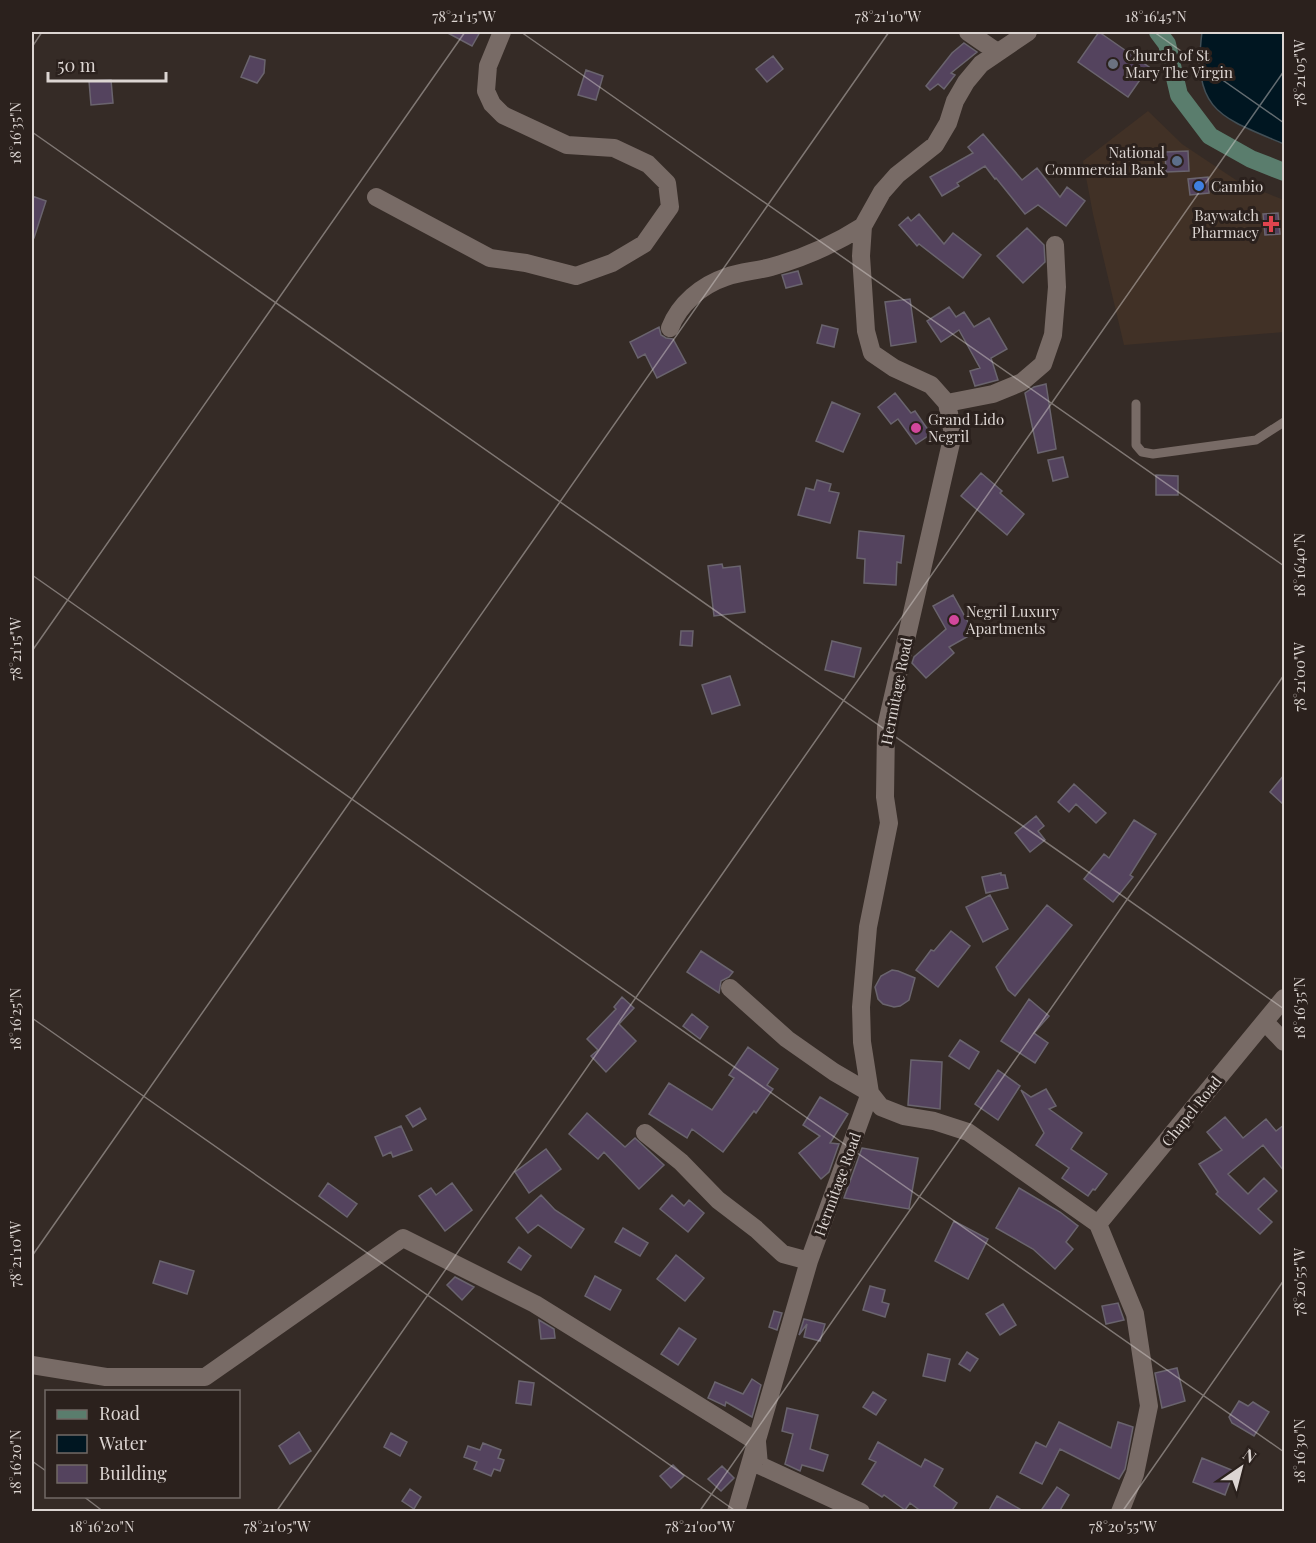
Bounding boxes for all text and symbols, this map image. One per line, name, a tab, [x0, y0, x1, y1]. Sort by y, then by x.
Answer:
text: 78°21'15"W	[432, 6, 496, 26]
text: 78°21'10"W	[855, 6, 922, 26]
text: 18°16'45"N	[1125, 6, 1187, 26]
text: 78°21'05"W	[1289, 39, 1309, 107]
scale bar	[48, 45, 166, 83]
place label: Church of St Mary The Virgin	[1125, 45, 1233, 82]
text: 50 m	[57, 53, 96, 77]
marker: Church of St Mary The Virgin	[1106, 57, 1120, 71]
text: 18°16'35"N	[5, 101, 25, 164]
place label: National Commercial Bank	[1045, 142, 1166, 179]
marker: National Commercial Bank	[1170, 154, 1184, 168]
place label: Cambio	[1211, 176, 1263, 196]
marker: Cambio	[1192, 179, 1206, 193]
place label: Baywatch Pharmacy	[1192, 205, 1259, 242]
marker: Baywatch Pharmacy	[1264, 217, 1278, 231]
place label: Grand Lido Negril	[928, 409, 1004, 446]
marker: Grand Lido Negril	[909, 421, 923, 435]
text: 18°16'40"N	[1289, 532, 1309, 597]
place label: Negril Luxury Apartments	[965, 601, 1060, 638]
marker: Negril Luxury Apartments	[947, 613, 961, 627]
text: 78°21'15"W	[5, 617, 25, 681]
street label: Hermitage Road	[876, 635, 916, 746]
text: 78°21'00"W	[1289, 642, 1309, 712]
text: 18°16'35"N	[1289, 976, 1309, 1039]
text: 18°16'25"N	[5, 987, 25, 1050]
street label: Chapel Road	[1156, 1071, 1226, 1150]
street label: Hermitage Road	[809, 1129, 865, 1239]
text: 78°21'10"W	[5, 1220, 25, 1287]
text: 78°20'55"W	[1289, 1248, 1309, 1316]
legend	[45, 1390, 240, 1498]
text: Road	[99, 1401, 140, 1425]
text: 18°16'30"N	[1289, 1418, 1309, 1483]
text: 18°16'20"N	[5, 1429, 25, 1495]
text: Water	[98, 1431, 147, 1455]
north arrow	[1211, 1438, 1271, 1498]
text: N	[1239, 1443, 1261, 1467]
text: Building	[99, 1461, 167, 1485]
text: 18°16'20"N	[69, 1516, 135, 1536]
text: 78°21'05"W	[243, 1516, 311, 1536]
text: 78°21'00"W	[665, 1516, 735, 1536]
text: 78°20'55"W	[1089, 1516, 1157, 1536]

